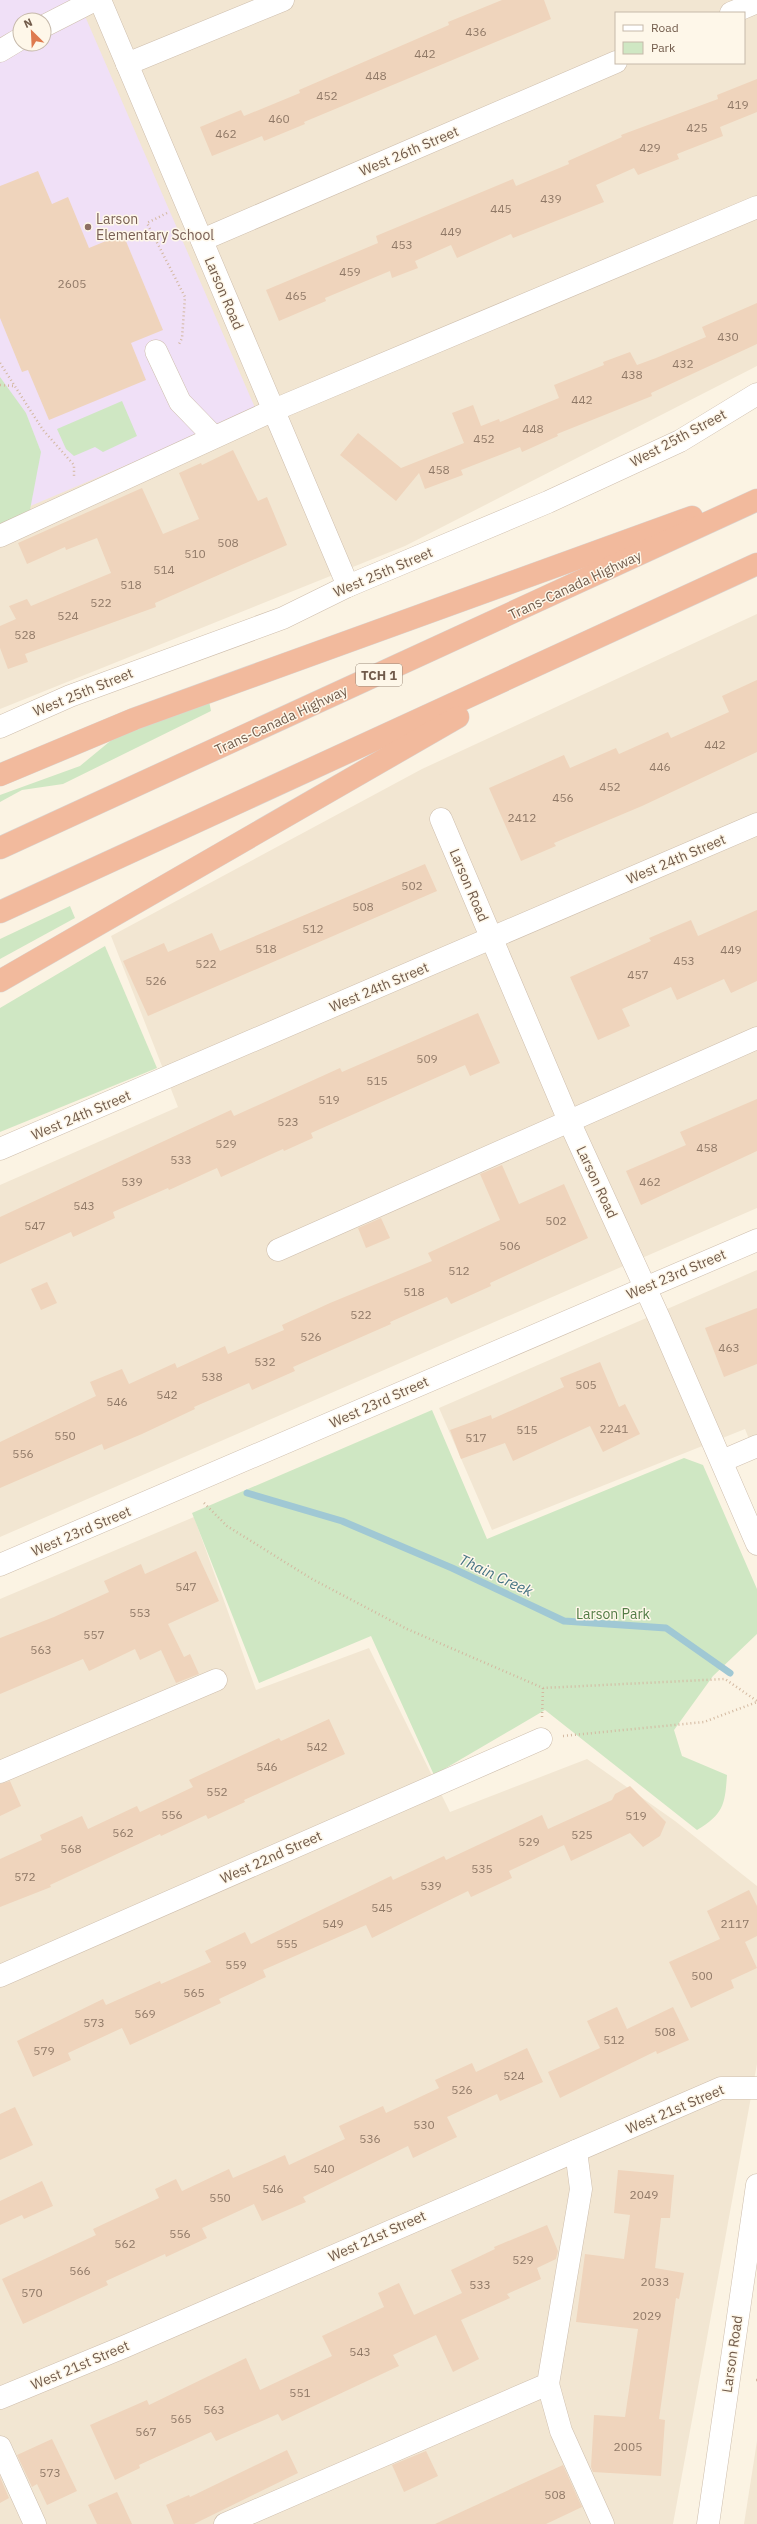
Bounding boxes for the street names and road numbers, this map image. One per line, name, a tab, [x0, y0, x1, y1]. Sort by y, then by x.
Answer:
street label: West 26th Street	[357, 122, 461, 180]
street label: Larson Road	[201, 254, 247, 332]
street label: West 25th Street	[627, 405, 729, 471]
street label: West 25th Street	[331, 543, 435, 601]
street label: Trans-Canada Highway	[506, 546, 644, 624]
street label: West 25th Street	[30, 664, 136, 720]
road number: TCH 1	[356, 664, 402, 686]
street label: Trans-Canada Highway	[212, 681, 350, 759]
street label: West 24th Street	[624, 830, 728, 888]
street label: Larson Road	[446, 846, 492, 924]
street label: West 24th Street	[327, 958, 431, 1016]
street label: West 24th Street	[29, 1086, 133, 1144]
street label: Larson Road	[572, 1143, 622, 1221]
street label: West 23rd Street	[623, 1245, 729, 1303]
street label: West 23rd Street	[327, 1372, 431, 1432]
street label: West 23rd Street	[28, 1502, 134, 1560]
street label: West 22nd Street	[217, 1826, 325, 1887]
street label: West 21st Street	[623, 2080, 727, 2138]
street label: West 21st Street	[325, 2206, 429, 2266]
street label: Larson Road	[718, 2314, 746, 2394]
street label: West 21st Street	[28, 2336, 132, 2394]

